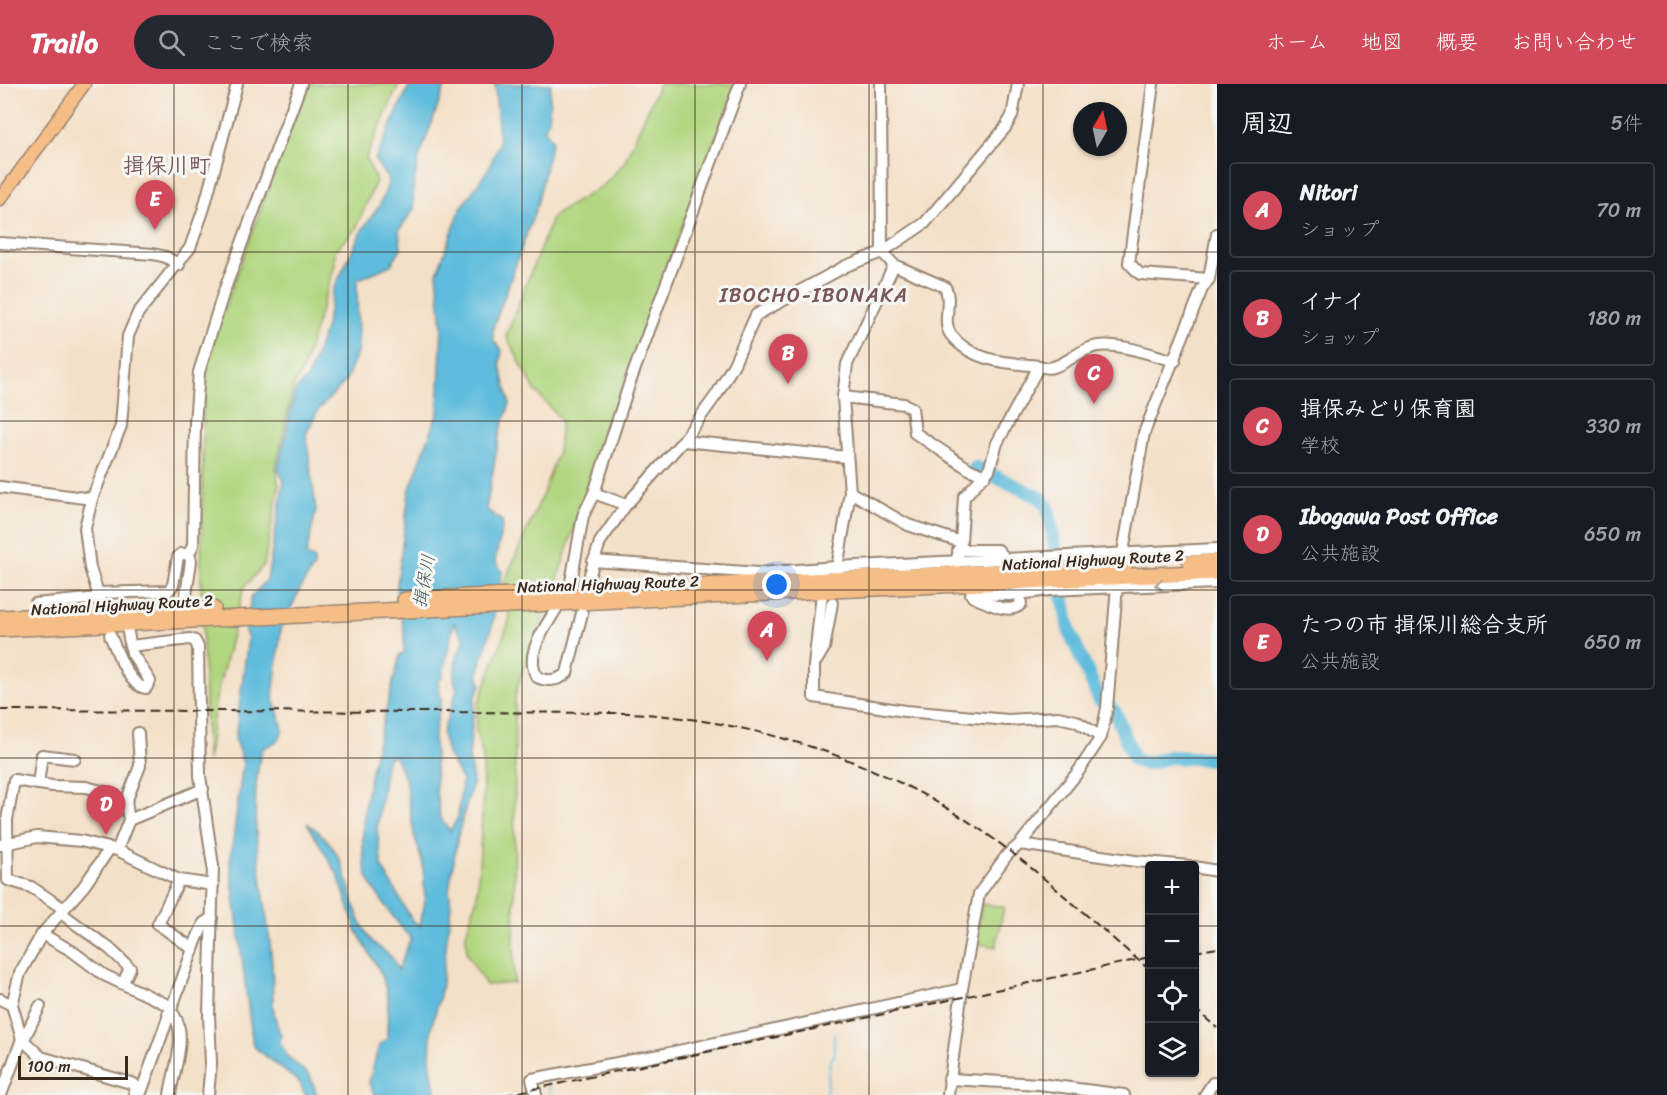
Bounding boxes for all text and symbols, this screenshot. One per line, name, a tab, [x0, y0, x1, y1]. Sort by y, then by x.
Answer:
search box	[134, 15, 554, 69]
text: Trailo	[30, 18, 98, 67]
text: ここで検索	[203, 23, 313, 62]
text: ホーム	[1266, 23, 1328, 61]
text: 地図	[1361, 23, 1403, 61]
text: 概要	[1436, 23, 1478, 61]
text: お問い合わせ	[1511, 23, 1637, 61]
icon: search	[155, 26, 188, 59]
text: 周辺	[1241, 100, 1293, 146]
north arrow	[1073, 102, 1127, 156]
text: 5件	[1611, 106, 1643, 141]
district label: 揖保川町	[123, 146, 211, 185]
text: Nitori	[1300, 173, 1357, 212]
pin: E	[136, 180, 174, 230]
text: A	[1256, 193, 1269, 228]
text: 70 m	[1596, 193, 1641, 228]
text: ショップ	[1300, 212, 1379, 247]
district label: IBOCHO-IBONAKA	[718, 278, 909, 313]
text: イナイ	[1300, 281, 1365, 320]
text: B	[1256, 301, 1269, 336]
text: 180 m	[1587, 301, 1641, 336]
text: ショップ	[1300, 320, 1379, 355]
pin: B	[768, 334, 808, 384]
pin: C	[1074, 354, 1114, 404]
text: 揖保みどり保育園	[1300, 389, 1476, 428]
text: C	[1256, 409, 1269, 444]
text: 330 m	[1586, 409, 1641, 444]
text: 学校	[1300, 428, 1340, 463]
text: Ibogawa Post Office	[1300, 497, 1498, 536]
text: D	[1257, 517, 1268, 552]
text: 650 m	[1584, 517, 1641, 552]
text: 公共施設	[1300, 536, 1380, 571]
street label: National Highway Route 2	[1001, 541, 1185, 579]
water label: 揖保川	[404, 552, 444, 610]
street label: National Highway Route 2	[516, 566, 700, 602]
your location	[762, 570, 791, 599]
one-way arrow	[1154, 579, 1163, 591]
street label: National Highway Route 2	[30, 586, 214, 624]
text: たつの市 揖保川総合支所	[1300, 605, 1548, 644]
pin: A	[748, 612, 786, 661]
text: E	[1257, 625, 1268, 660]
text: 650 m	[1584, 625, 1641, 660]
text: 公共施設	[1300, 644, 1380, 679]
pin: D	[86, 786, 126, 835]
map controls	[1145, 861, 1199, 1077]
button: +	[1145, 861, 1199, 915]
button: −	[1145, 915, 1199, 969]
button: locate	[1145, 969, 1199, 1023]
button: layers	[1145, 1023, 1199, 1077]
text: 100 m	[27, 1052, 71, 1081]
scale bar	[18, 1053, 128, 1080]

